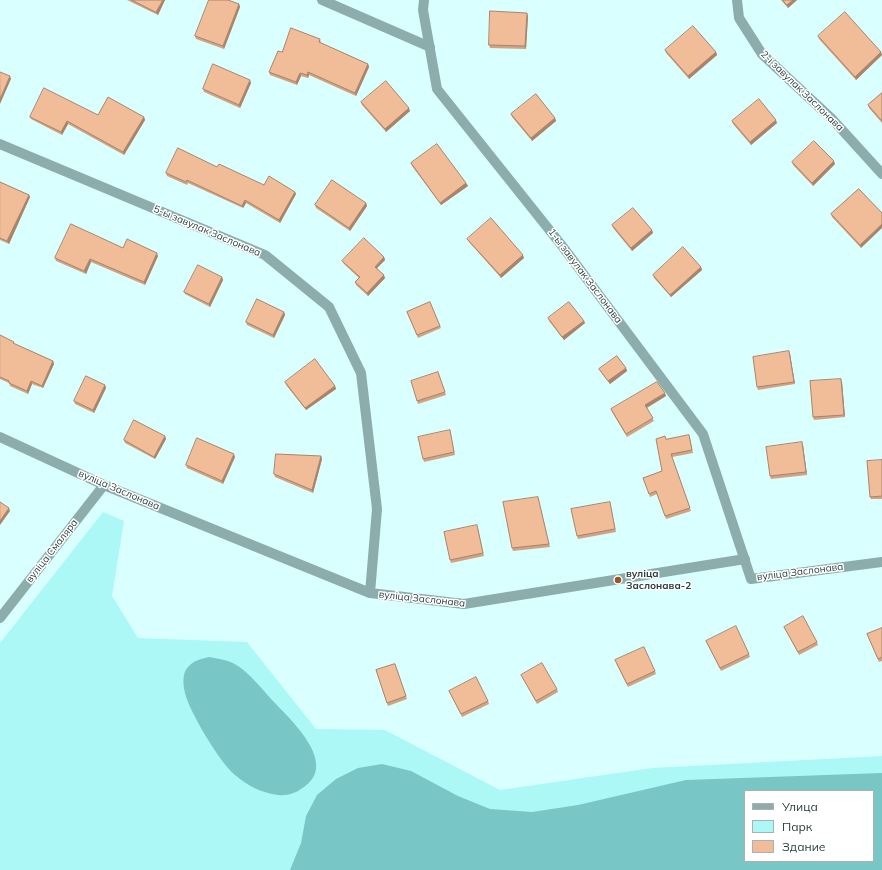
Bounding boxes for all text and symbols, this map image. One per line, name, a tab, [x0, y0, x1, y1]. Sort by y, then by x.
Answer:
street label: 2-і завулак Заслонава	[758, 48, 846, 134]
street label: 5-ы завулак Заслонава	[152, 203, 262, 259]
street label: 1-ы завулак Заслонава	[546, 226, 624, 326]
street label: вуліца Заслонава	[77, 467, 161, 513]
street label: вуліца Смаляра	[24, 517, 80, 585]
street label: вуліца Заслонава	[756, 561, 844, 583]
place label: вуліца Заслонава-2	[626, 568, 691, 592]
marker: вуліца Заслонава-2	[613, 575, 623, 585]
street label: вуліца Заслонава	[378, 588, 466, 610]
legend	[744, 790, 874, 862]
text: Улица	[782, 799, 818, 814]
text: Парк	[782, 819, 812, 834]
text: Здание	[782, 839, 825, 854]

